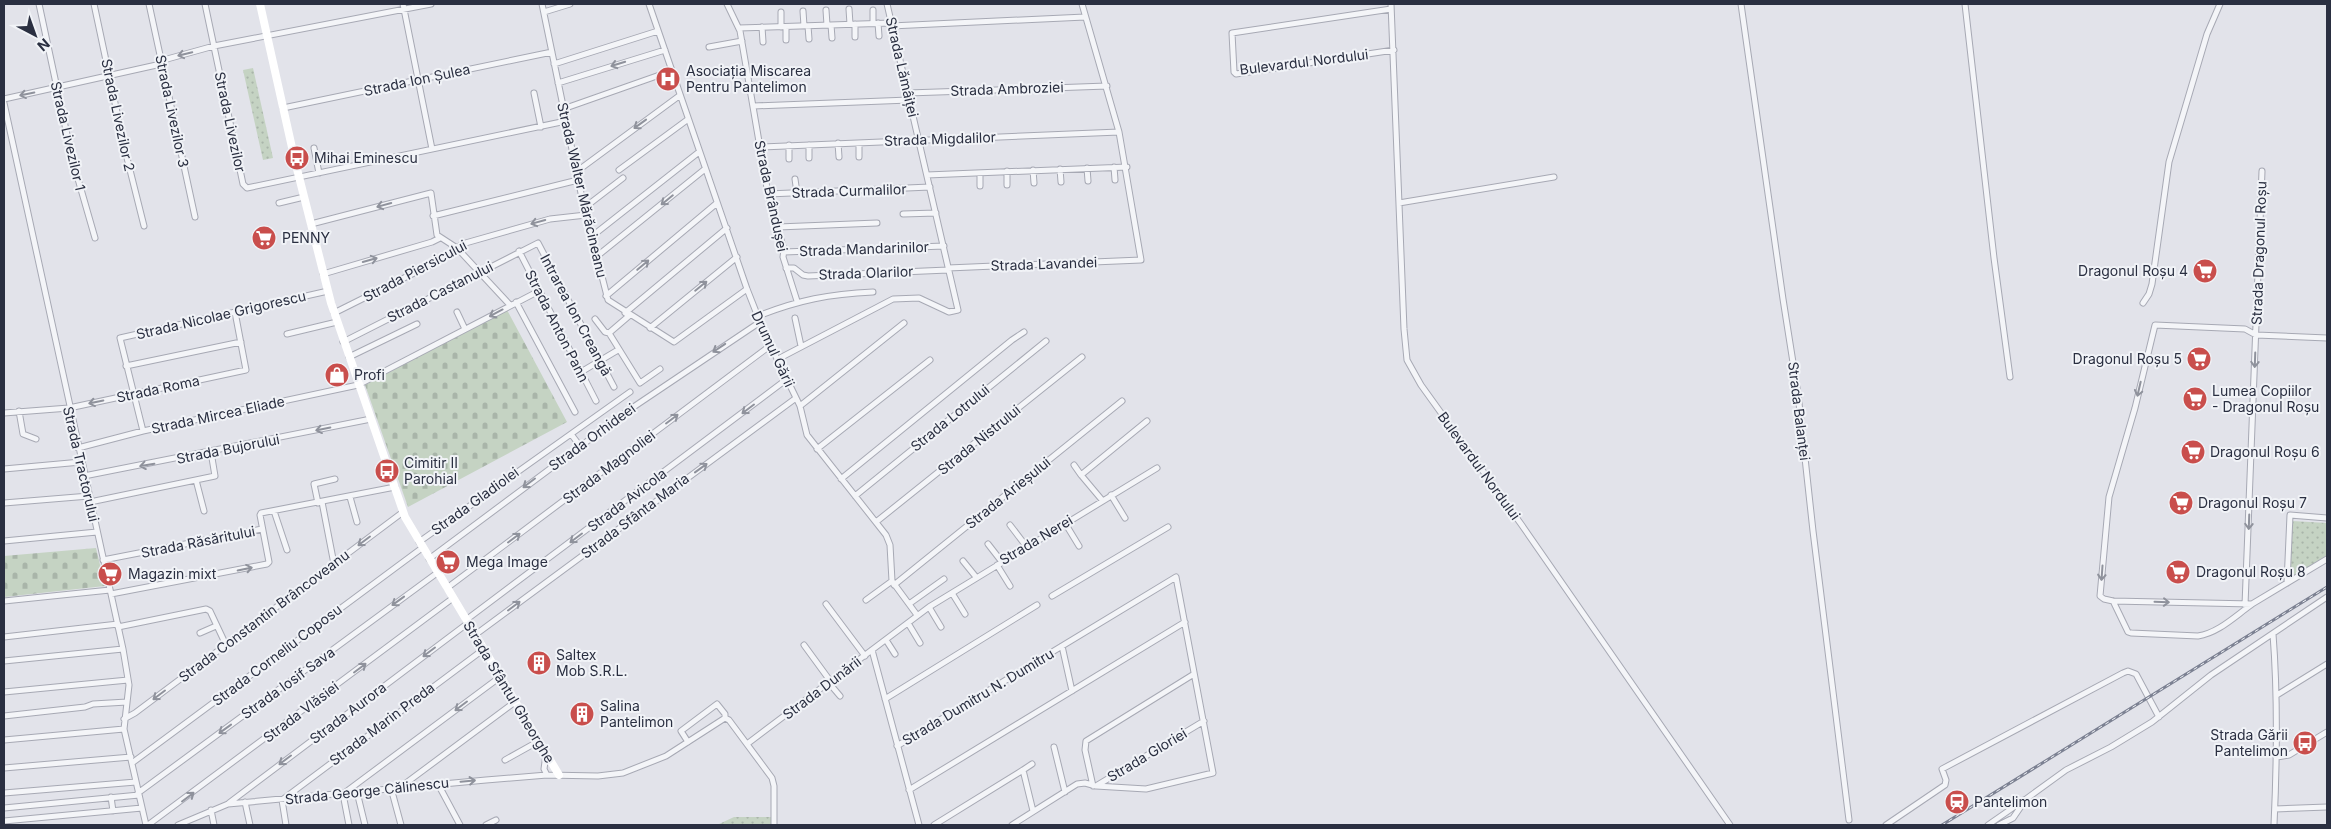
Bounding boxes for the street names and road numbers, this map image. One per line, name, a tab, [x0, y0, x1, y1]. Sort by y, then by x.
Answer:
street label: Strada Lămâiței	[882, 15, 922, 119]
street label: Bulevardul Nordului	[1239, 45, 1369, 78]
street label: Strada Livezilor 3	[152, 53, 193, 169]
street label: Strada Livezilor 2	[98, 57, 139, 173]
street label: Strada Ion Șulea	[362, 60, 472, 100]
street label: Strada Livezilor	[212, 70, 249, 174]
street label: Strada Ambroziei	[950, 78, 1064, 99]
street label: Strada Livezilor 1	[48, 80, 89, 192]
street label: Strada Walter Mărăcineanu	[554, 101, 611, 279]
street label: Strada Migdalilor	[884, 128, 996, 149]
street label: Strada Brândușei	[750, 139, 792, 253]
street label: Strada Curmalilor	[791, 180, 907, 201]
street label: Strada Dragonul Roșu	[2247, 181, 2271, 325]
street label: Strada Piersicului	[360, 236, 470, 305]
street label: Strada Mandarinilor	[799, 238, 929, 259]
street label: Intrarea Ion Creangă	[537, 251, 616, 379]
street label: Strada Lavandei	[990, 253, 1098, 274]
street label: Strada Castanului	[384, 257, 496, 326]
street label: Strada Olarilor	[818, 262, 914, 283]
street label: Strada Anton Pann	[522, 267, 593, 385]
street label: Strada Nicolae Grigorescu	[134, 287, 308, 342]
street label: Drumul Gării	[748, 308, 799, 390]
street label: Strada Balanței	[1784, 360, 1814, 462]
street label: Strada Roma	[115, 371, 201, 406]
street label: Strada Lotrului	[907, 381, 993, 455]
street label: Strada Mircea Eliade	[150, 392, 286, 437]
street label: Strada Orhideei	[545, 399, 638, 474]
street label: Strada Nistrului	[934, 401, 1024, 478]
street label: Strada Tractorului	[60, 405, 103, 523]
street label: Bulevardul Nordului	[1434, 408, 1524, 523]
street label: Strada Magnoliei	[559, 426, 658, 507]
street label: Strada Bujorului	[175, 430, 281, 467]
street label: Strada Arieșului	[962, 453, 1054, 533]
street label: Strada Gladiolei	[428, 463, 522, 538]
street label: Strada Avicola	[584, 464, 670, 535]
street label: Strada Sfânta Maria	[577, 469, 692, 562]
street label: Strada Nerei	[996, 511, 1075, 568]
street label: Strada Răsăritului	[139, 522, 256, 561]
street label: Strada Constantin Brâncoveanu	[175, 546, 352, 685]
street label: Strada Corneliu Coposu	[209, 600, 345, 709]
street label: Strada Sfântul Gheorghe	[460, 618, 559, 766]
street label: Strada Iosif Sava	[238, 643, 338, 722]
street label: Strada Dumitru N. Dumitru	[899, 645, 1057, 749]
street label: Strada Dunării	[779, 653, 864, 723]
street label: Strada Vlăsiei	[260, 678, 342, 746]
street label: Strada Aurora	[306, 678, 389, 747]
street label: Strada Marin Preda	[326, 679, 438, 769]
street label: Strada Gloriei	[1104, 724, 1190, 785]
street label: Strada George Călinescu	[284, 773, 450, 808]

